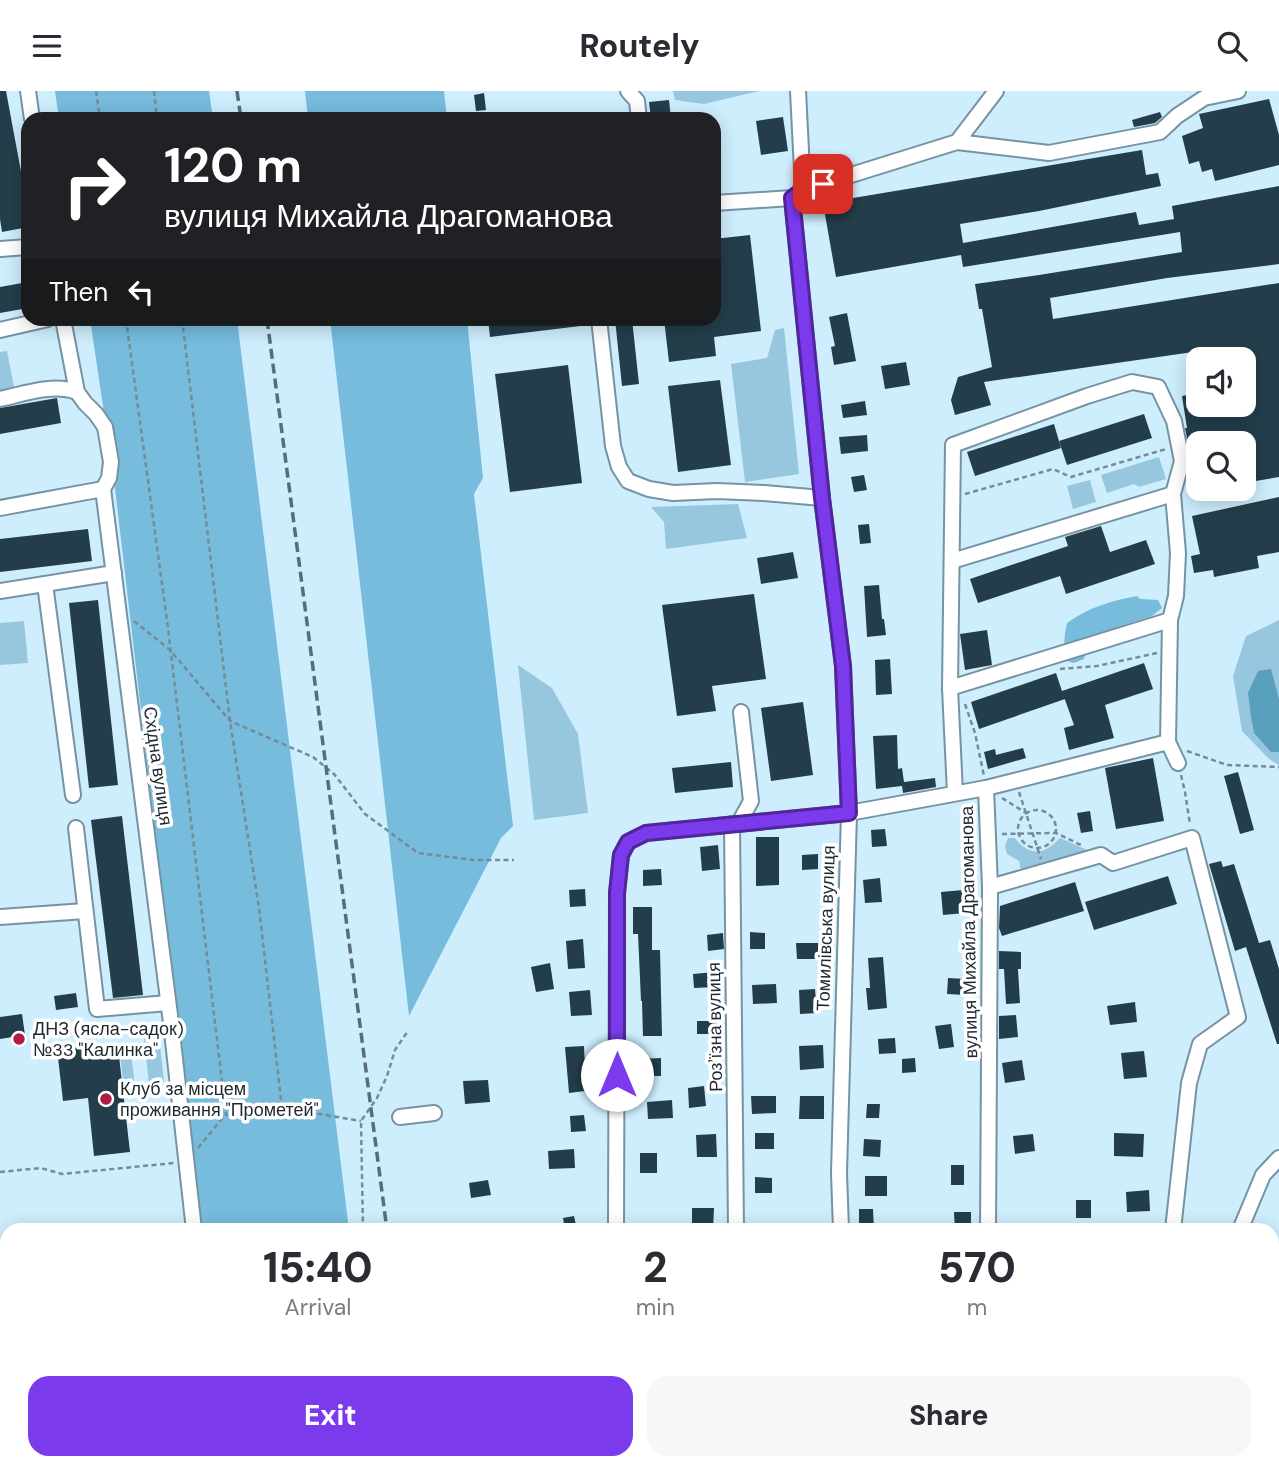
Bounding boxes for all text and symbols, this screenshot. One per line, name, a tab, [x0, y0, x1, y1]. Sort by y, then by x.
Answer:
text: Routely	[580, 25, 699, 67]
icon: menu	[28, 27, 66, 65]
icon: search	[1213, 27, 1251, 65]
text: 120 m	[164, 133, 302, 197]
icon: right	[49, 140, 140, 231]
pin	[793, 154, 853, 214]
icon: arrive	[804, 165, 842, 203]
text: вулиця Михайла Драгоманова	[164, 195, 613, 237]
icon: left	[122, 273, 160, 311]
text: Then	[49, 275, 108, 309]
map controls	[1186, 347, 1256, 501]
button: sound	[1186, 347, 1256, 417]
button: search	[1186, 431, 1256, 501]
street label: Східна вулиця	[138, 705, 178, 827]
street label: вулиця Михайла Драгоманова	[955, 805, 983, 1058]
street label: Томилівська вулиця	[811, 845, 841, 1011]
street label: Розʼїзна вулиця	[702, 962, 728, 1092]
place label: ДНЗ (ясла-садок) №33 "Калинка"	[33, 1017, 184, 1062]
marker: ДНЗ (ясла-садок) №33 "Калинка"	[11, 1031, 27, 1047]
position arrow	[580, 1038, 654, 1112]
place label: Клуб за місцем проживання "Прометей"	[120, 1077, 319, 1122]
marker: Клуб за місцем проживання "Прометей"	[98, 1091, 114, 1107]
text: 15:40	[263, 1240, 373, 1295]
text: 2	[643, 1240, 668, 1295]
text: 570	[938, 1240, 1016, 1295]
text: Arrival	[284, 1292, 351, 1322]
text: min	[636, 1292, 675, 1322]
text: m	[967, 1292, 987, 1322]
button: Exit	[28, 1376, 633, 1456]
button: Share	[647, 1376, 1251, 1456]

